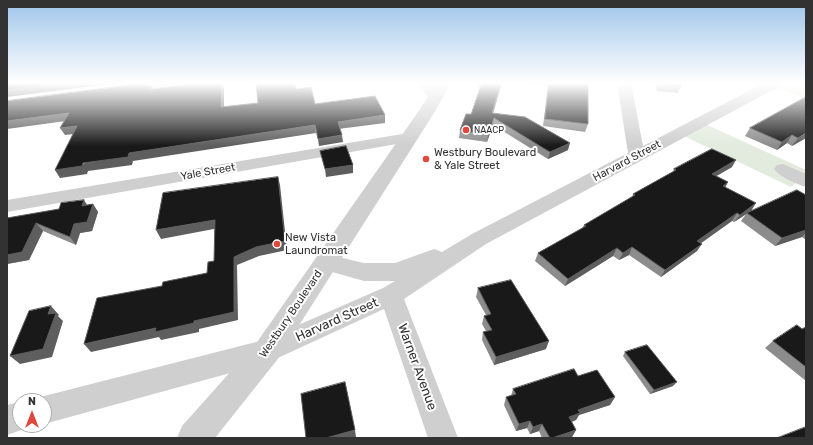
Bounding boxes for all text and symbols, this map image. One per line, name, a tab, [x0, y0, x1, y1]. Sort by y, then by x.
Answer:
marker: NAACP	[461, 125, 471, 135]
place label: NAACP	[474, 125, 504, 135]
street label: Harvard Street	[591, 138, 663, 184]
place label: Westbury Boulevard & Yale Street	[434, 146, 536, 172]
marker: Westbury Boulevard & Yale Street	[421, 154, 431, 164]
street label: Yale Street	[180, 161, 236, 183]
place label: New Vista Laundromat	[285, 231, 348, 257]
marker: New Vista Laundromat	[272, 239, 282, 249]
street label: Westbury Boulevard	[257, 268, 325, 360]
street label: Harvard Street	[293, 295, 381, 345]
street label: Warner Avenue	[394, 322, 440, 412]
north arrow	[12, 393, 52, 433]
text: N	[28, 395, 36, 408]

